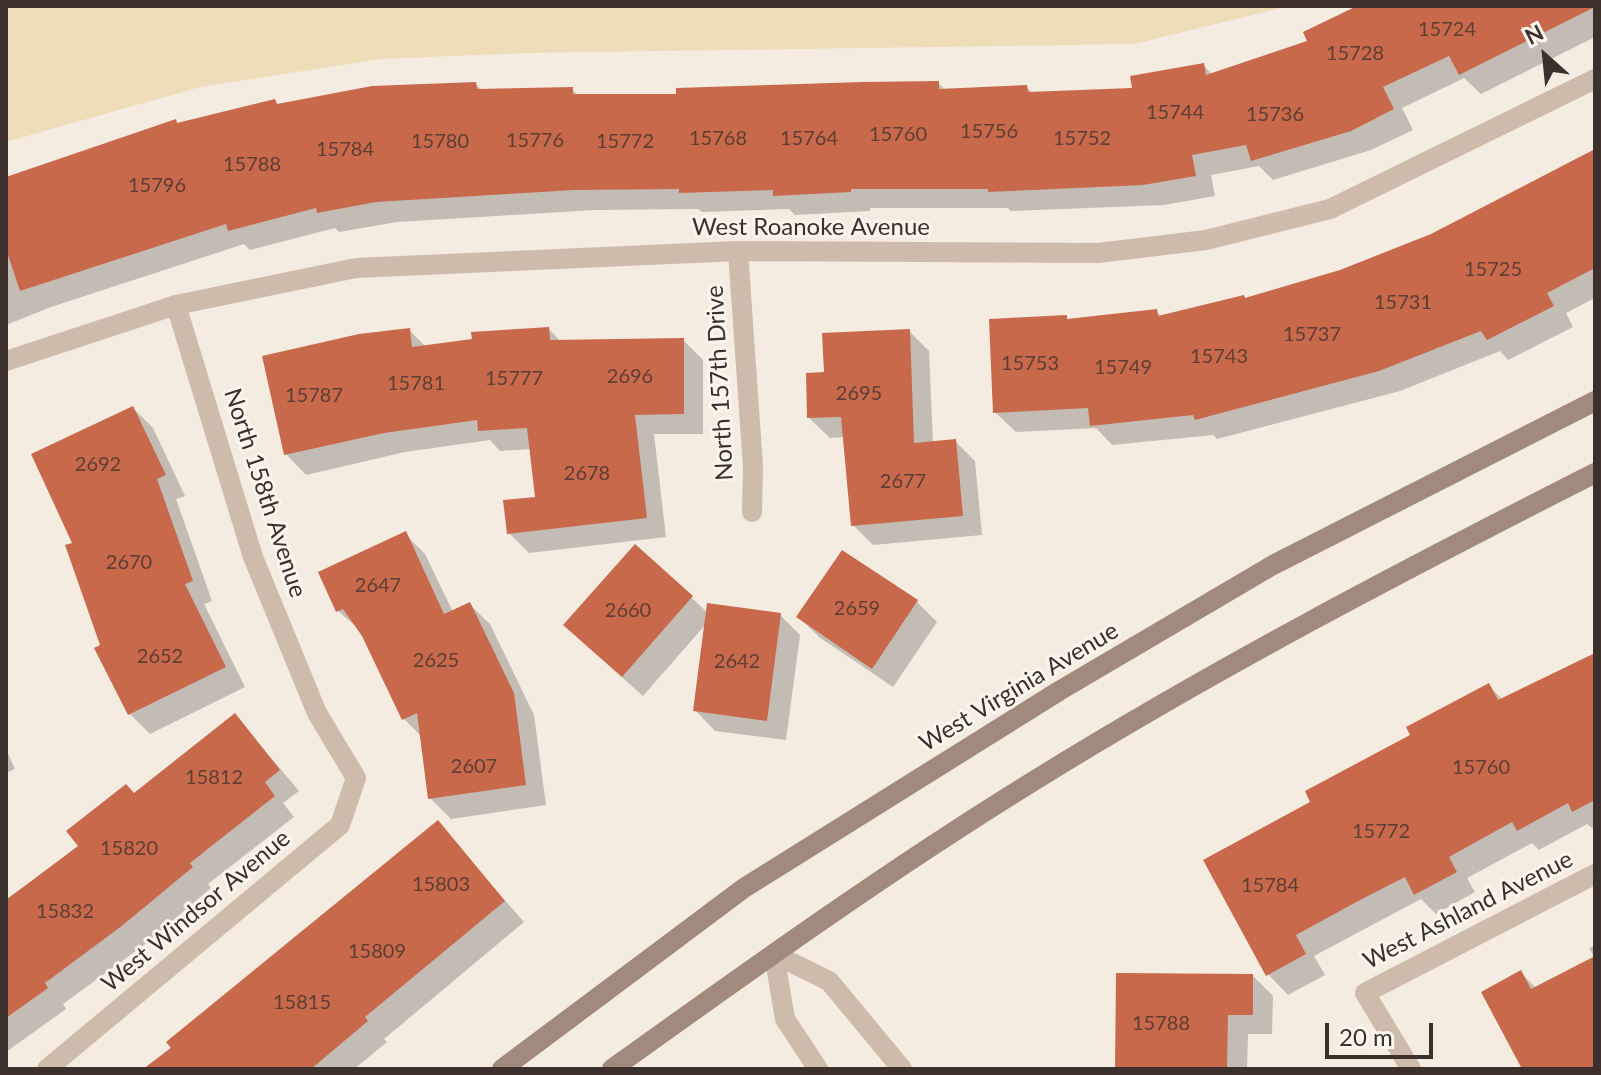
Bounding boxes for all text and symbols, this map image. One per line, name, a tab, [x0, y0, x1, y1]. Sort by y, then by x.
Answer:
north arrow	[1505, 16, 1585, 96]
house number: 15724	[1418, 18, 1476, 42]
text: N	[1520, 18, 1548, 50]
house number: 15728	[1326, 42, 1384, 66]
house number: 15744	[1146, 101, 1204, 125]
house number: 15736	[1246, 103, 1304, 127]
house number: 15756	[960, 120, 1018, 144]
house number: 15760	[869, 123, 927, 147]
house number: 15768	[689, 127, 747, 151]
house number: 15764	[780, 127, 838, 151]
house number: 15752	[1053, 127, 1111, 151]
house number: 15776	[506, 129, 564, 153]
house number: 15780	[411, 130, 469, 154]
house number: 15772	[596, 130, 654, 154]
house number: 15784	[316, 138, 374, 162]
house number: 15788	[223, 153, 281, 177]
house number: 15796	[128, 174, 186, 198]
street label: West Roanoke Avenue	[692, 213, 930, 241]
house number: 15725	[1464, 258, 1522, 282]
street label: North 157th Drive	[701, 285, 739, 481]
house number: 15731	[1374, 291, 1432, 315]
house number: 15737	[1283, 323, 1341, 347]
house number: 15743	[1190, 345, 1248, 369]
house number: 15753	[1001, 352, 1059, 376]
house number: 15749	[1094, 356, 1152, 380]
house number: 2696	[607, 365, 653, 389]
house number: 15777	[485, 367, 543, 391]
house number: 15781	[387, 372, 445, 396]
house number: 2695	[836, 382, 882, 406]
house number: 15787	[285, 384, 343, 408]
street label: North 158th Avenue	[218, 385, 312, 601]
house number: 2692	[75, 453, 121, 477]
house number: 2678	[564, 462, 610, 486]
house number: 2677	[880, 470, 926, 494]
house number: 2670	[106, 551, 152, 575]
house number: 2647	[355, 574, 401, 598]
house number: 2659	[834, 597, 880, 621]
house number: 2660	[605, 599, 651, 623]
street label: West Virginia Avenue	[914, 616, 1124, 758]
house number: 2652	[137, 645, 183, 669]
house number: 2625	[413, 649, 459, 673]
house number: 2642	[714, 650, 760, 674]
house number: 2607	[451, 755, 497, 779]
house number: 15760	[1452, 756, 1510, 780]
house number: 15812	[185, 766, 243, 790]
house number: 15772	[1352, 820, 1410, 844]
street label: West Windsor Avenue	[96, 824, 296, 998]
house number: 15820	[100, 837, 158, 861]
street label: West Ashland Avenue	[1358, 845, 1578, 975]
house number: 15803	[412, 873, 470, 897]
house number: 15784	[1241, 874, 1299, 898]
house number: 15832	[36, 900, 94, 924]
house number: 15809	[348, 940, 406, 964]
house number: 15815	[273, 991, 331, 1015]
scale bar	[1329, 1007, 1437, 1057]
house number: 15788	[1132, 1012, 1190, 1036]
text: 20 m	[1339, 1022, 1393, 1051]

